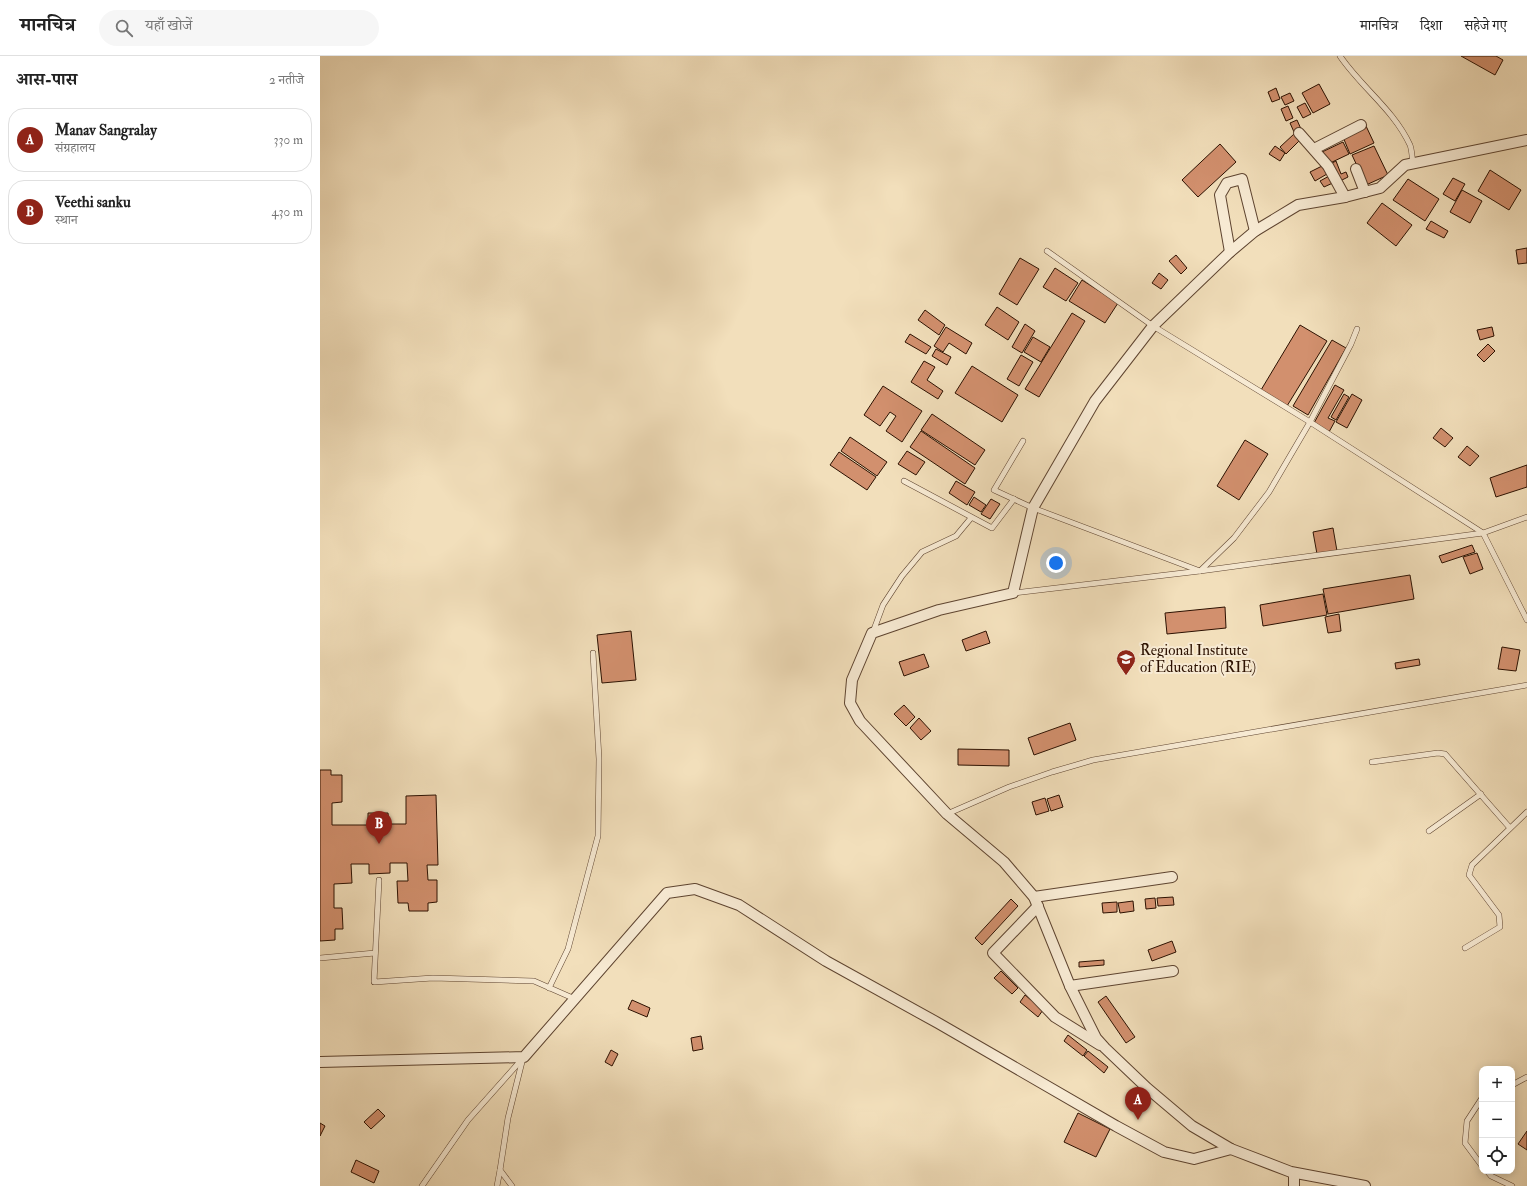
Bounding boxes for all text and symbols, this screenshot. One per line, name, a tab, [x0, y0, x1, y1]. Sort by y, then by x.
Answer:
search box	[99, 10, 379, 46]
text: मानचित्र	[20, 13, 75, 37]
text: यहाँ खोजें	[145, 16, 192, 35]
icon: search	[113, 17, 135, 39]
text: मानचित्र	[1360, 17, 1398, 34]
text: दिशा	[1420, 17, 1442, 34]
text: सहेजे गए	[1464, 17, 1507, 34]
text: आस-पास	[16, 69, 77, 90]
text: 2 नतीजे	[269, 72, 304, 88]
text: Manav Sangralay	[55, 121, 157, 140]
text: A	[26, 132, 34, 148]
text: 330 m	[274, 132, 303, 148]
text: संग्रहालय	[55, 140, 95, 156]
text: Veethi sanku	[55, 193, 131, 212]
text: B	[26, 204, 34, 220]
text: 430 m	[272, 204, 303, 220]
text: स्थान	[55, 212, 78, 228]
your location	[1046, 553, 1066, 573]
place label: Regional Institute of Education (RIE)	[1140, 641, 1256, 677]
school or university icon: Regional Institute of Education (RIE)	[1115, 648, 1137, 676]
pin: B	[366, 811, 392, 844]
map controls	[1479, 1066, 1515, 1174]
button: +	[1479, 1066, 1515, 1102]
pin: A	[1125, 1087, 1151, 1120]
button: −	[1479, 1102, 1515, 1138]
button: locate	[1479, 1138, 1515, 1174]

